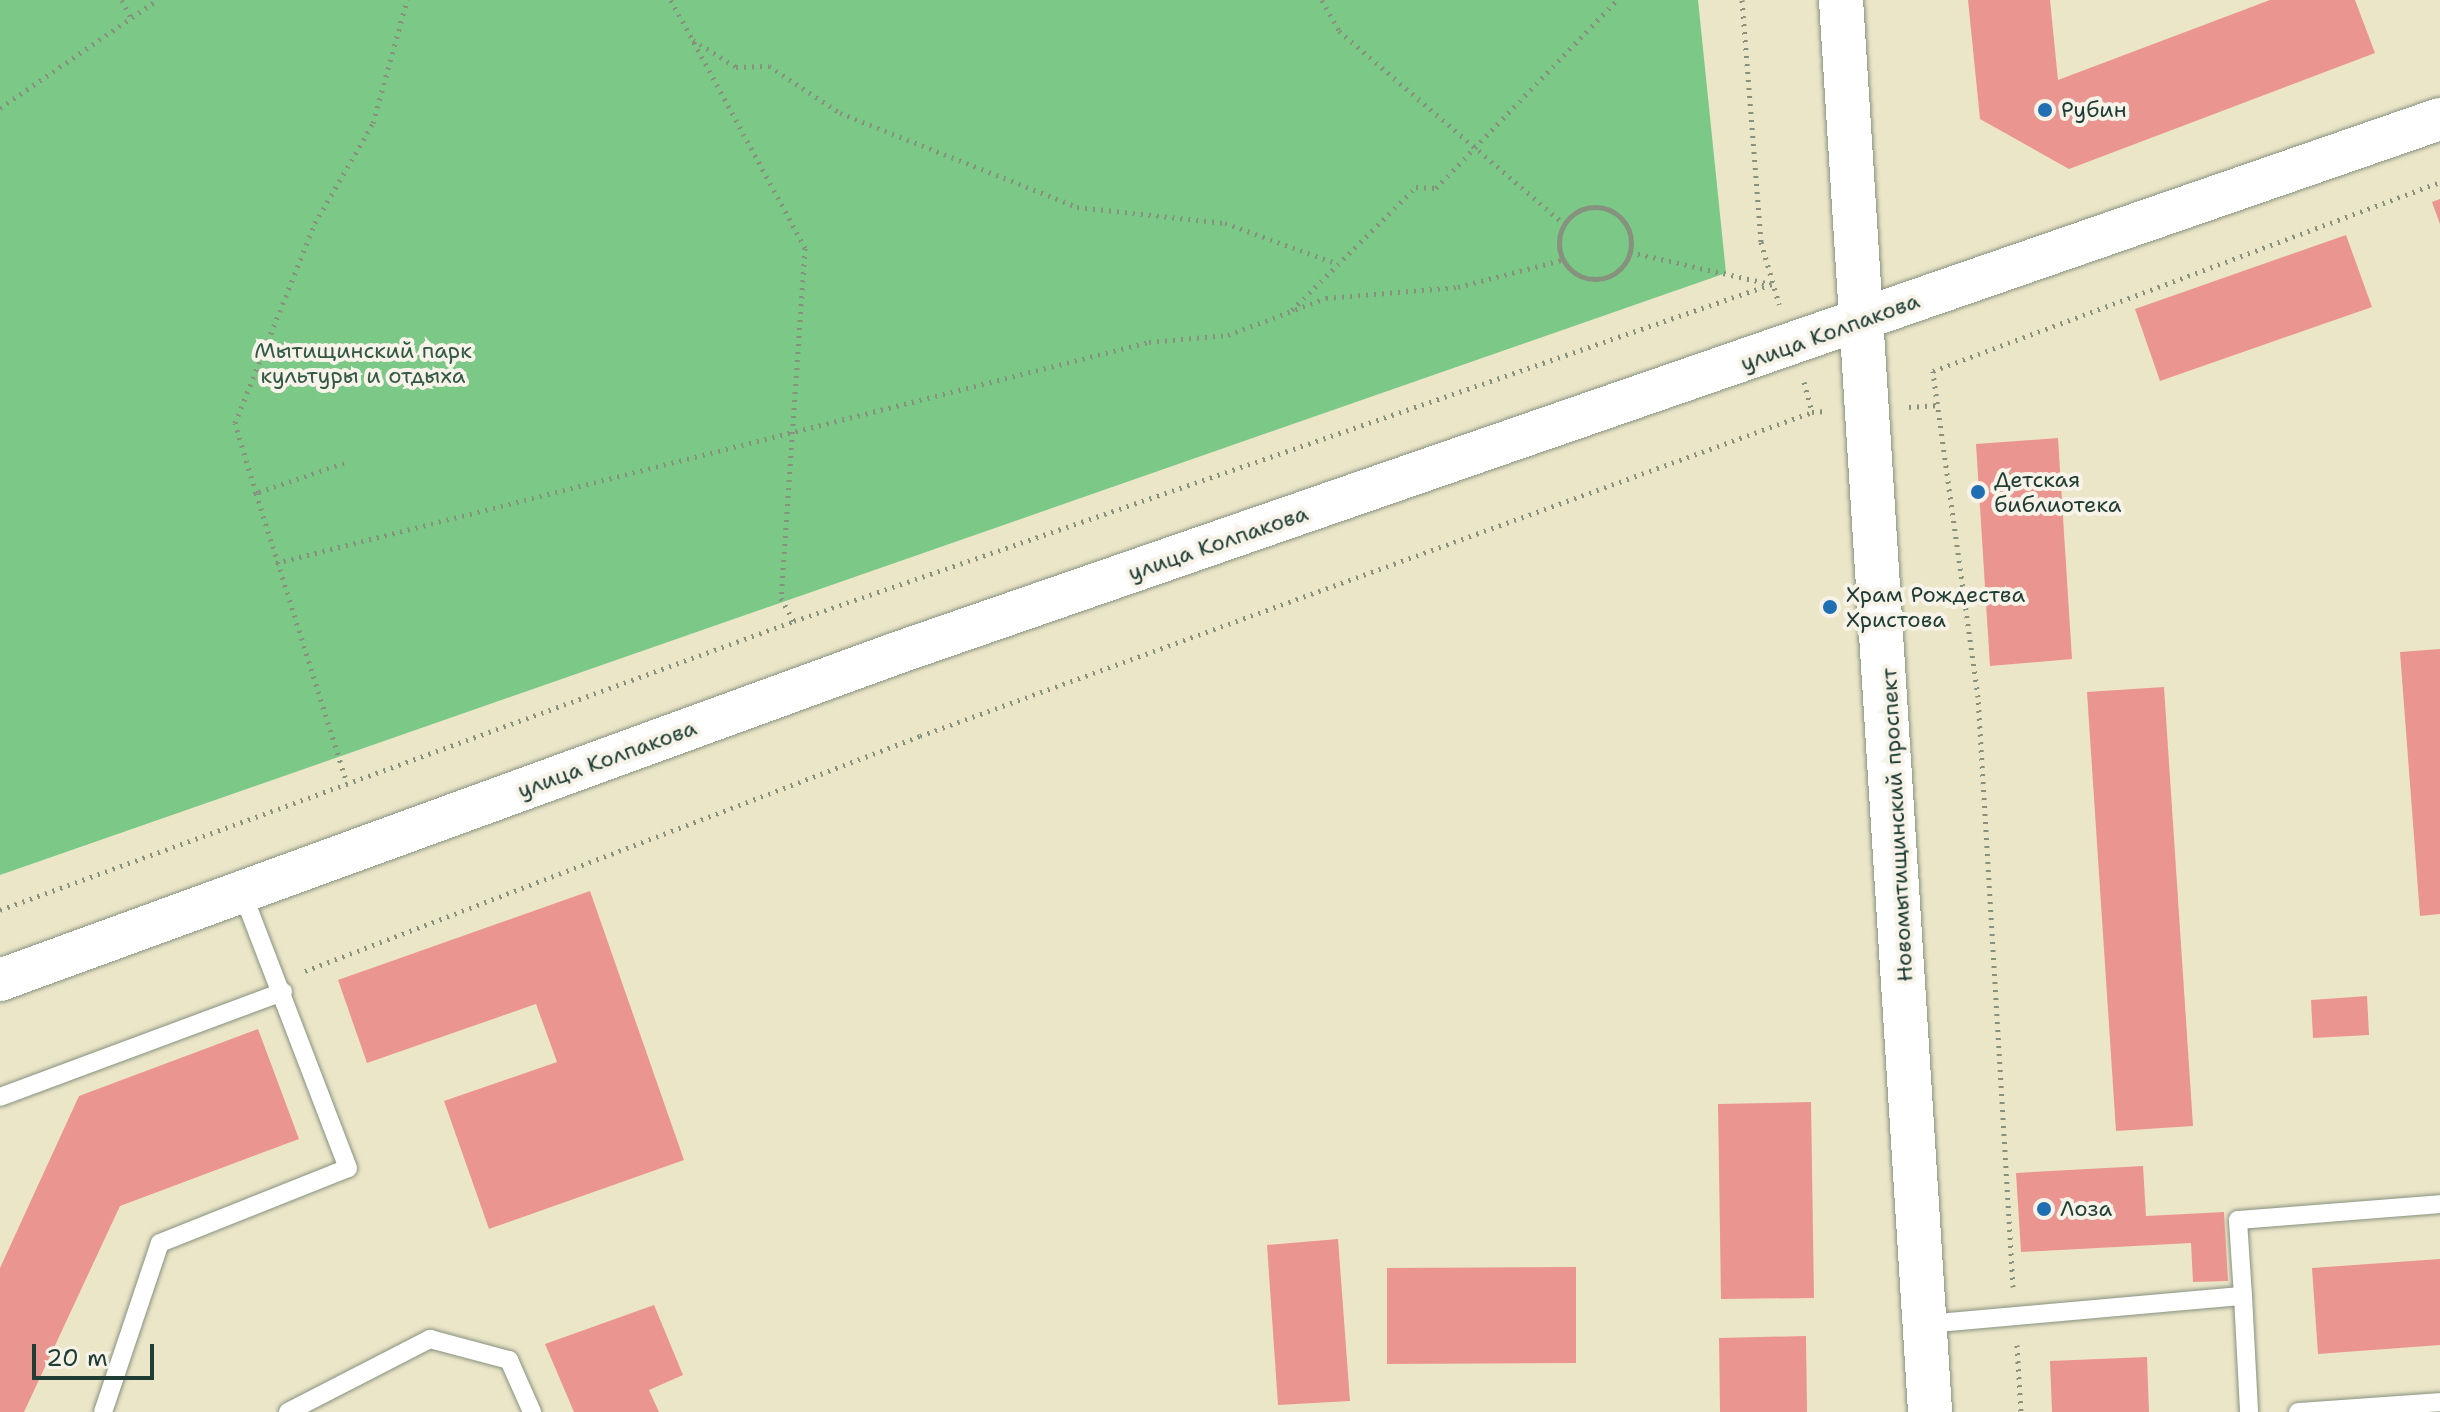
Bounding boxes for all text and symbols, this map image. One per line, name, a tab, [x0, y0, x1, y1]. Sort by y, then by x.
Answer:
place label: Рубин	[2061, 97, 2127, 123]
marker: Рубин	[2036, 101, 2054, 119]
street label: улица Колпакова	[1737, 287, 1923, 377]
park label: Мытищинский парк культуры и отдыха	[254, 337, 472, 388]
place label: Детская библиотека	[1994, 466, 2121, 518]
marker: Детская библиотека	[1969, 483, 1987, 501]
street label: улица Колпакова	[1125, 500, 1311, 586]
place label: Храм Рождества Христова	[1846, 581, 2025, 632]
marker: Храм Рождества Христова	[1821, 598, 1839, 616]
street label: Новомытищинский проспект	[1876, 667, 1918, 983]
street label: улица Колпакова	[514, 714, 700, 804]
place label: Лоза	[2060, 1196, 2112, 1222]
marker: Лоза	[2035, 1200, 2053, 1218]
scale bar	[36, 1328, 158, 1378]
text: 20 m	[46, 1342, 108, 1374]

